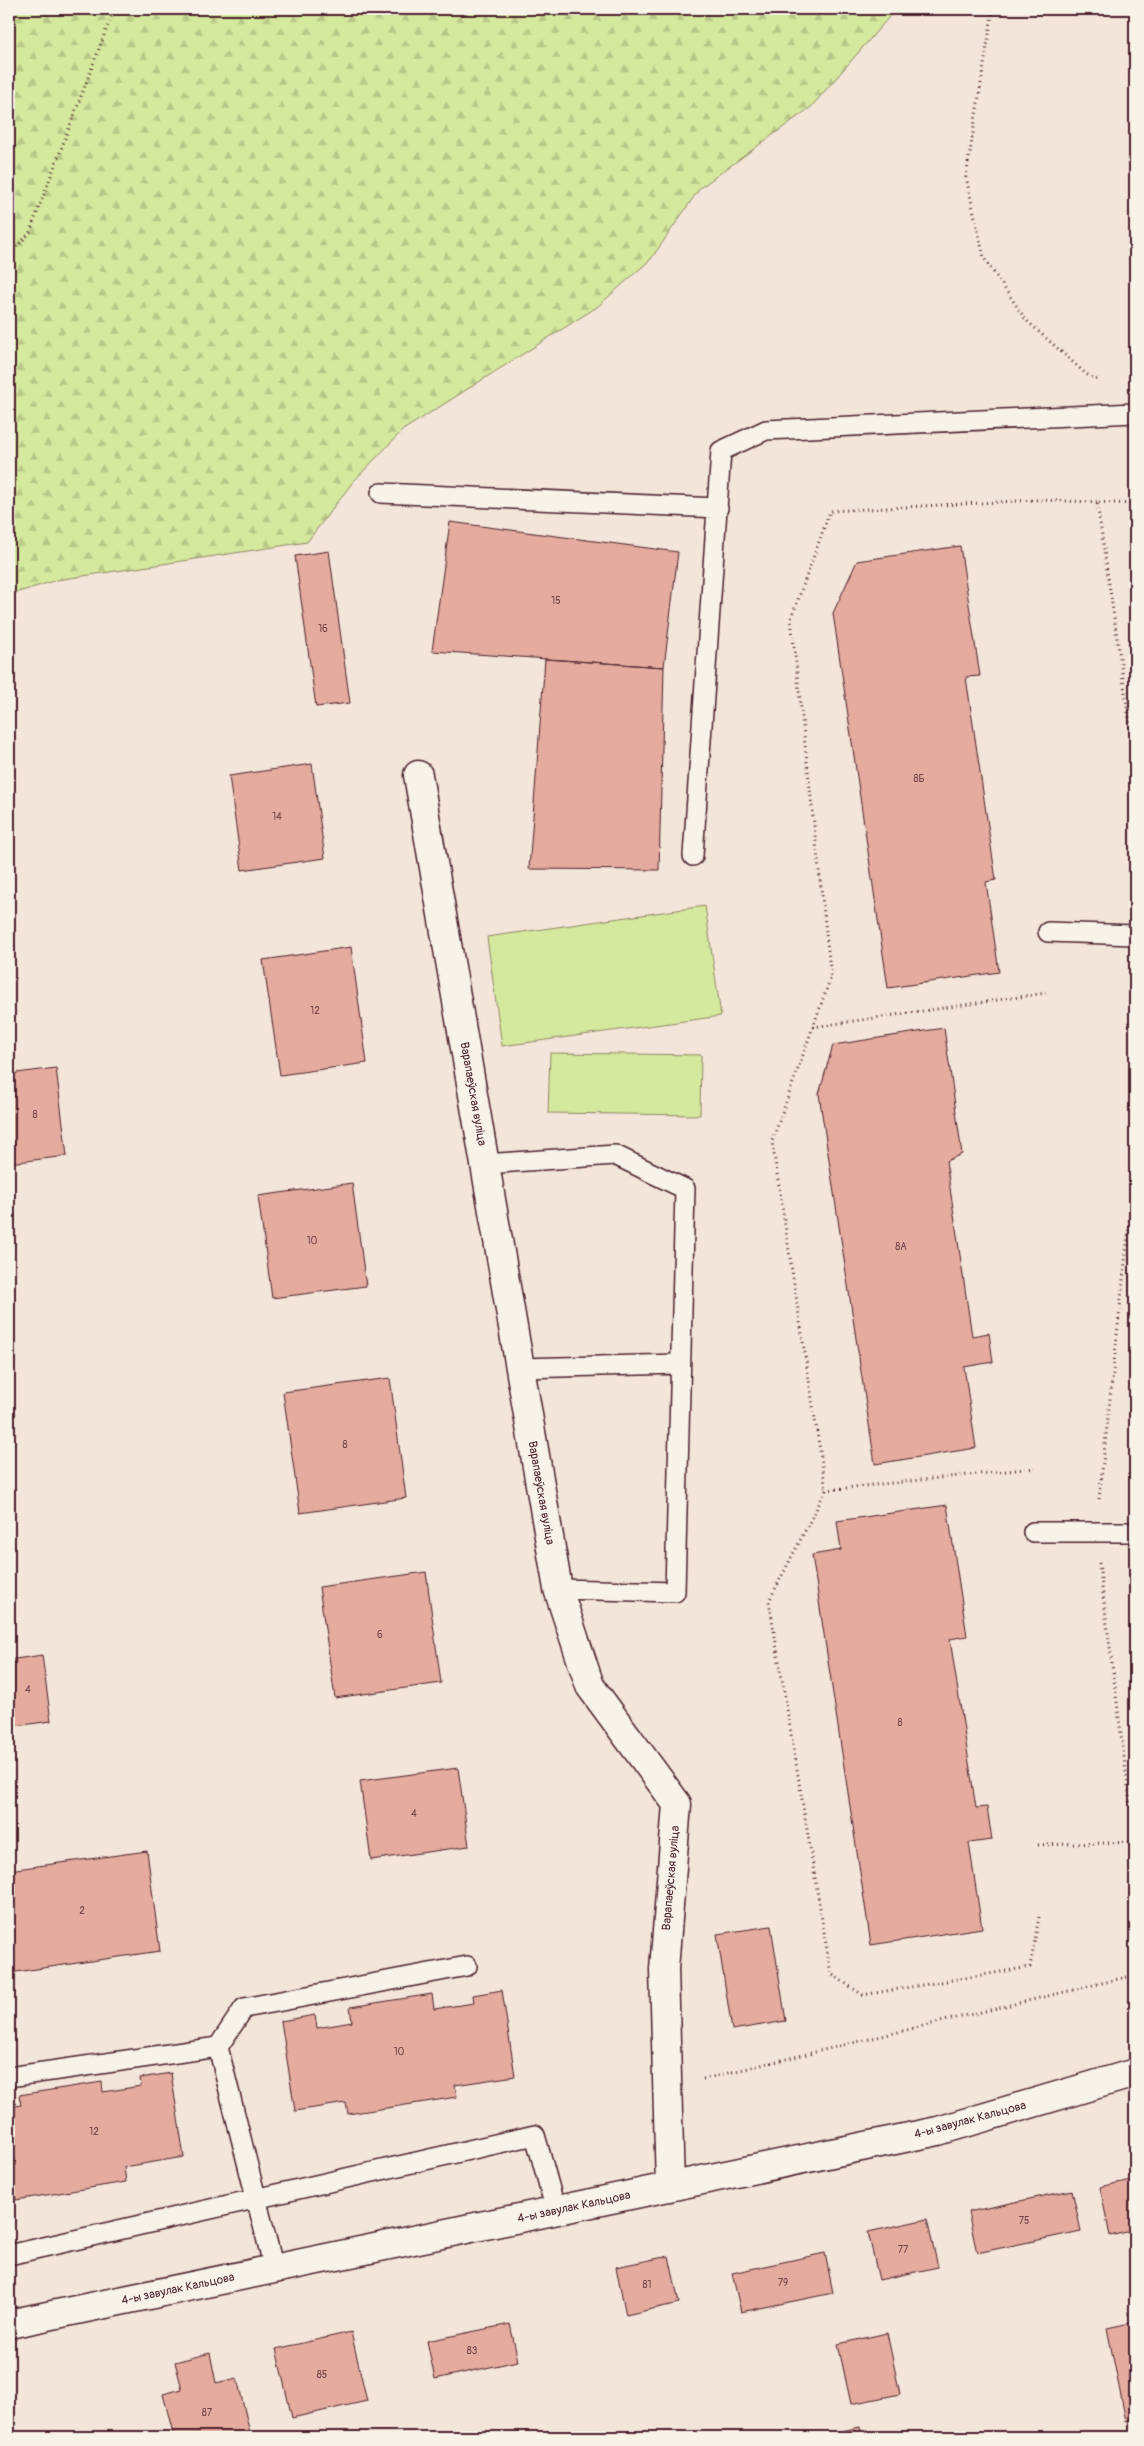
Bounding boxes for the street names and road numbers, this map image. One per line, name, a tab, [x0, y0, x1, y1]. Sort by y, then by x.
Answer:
street label: Варапаеўская вуліца	[456, 1041, 490, 1147]
street label: Варапаеўская вуліца	[524, 1440, 558, 1546]
street label: Варапаеўская вуліца	[659, 1825, 683, 1931]
street label: 4-ы завулак Кальцова	[912, 2098, 1028, 2142]
street label: 4-ы завулак Кальцова	[516, 2188, 632, 2226]
street label: 4-ы завулак Кальцова	[120, 2270, 236, 2308]

